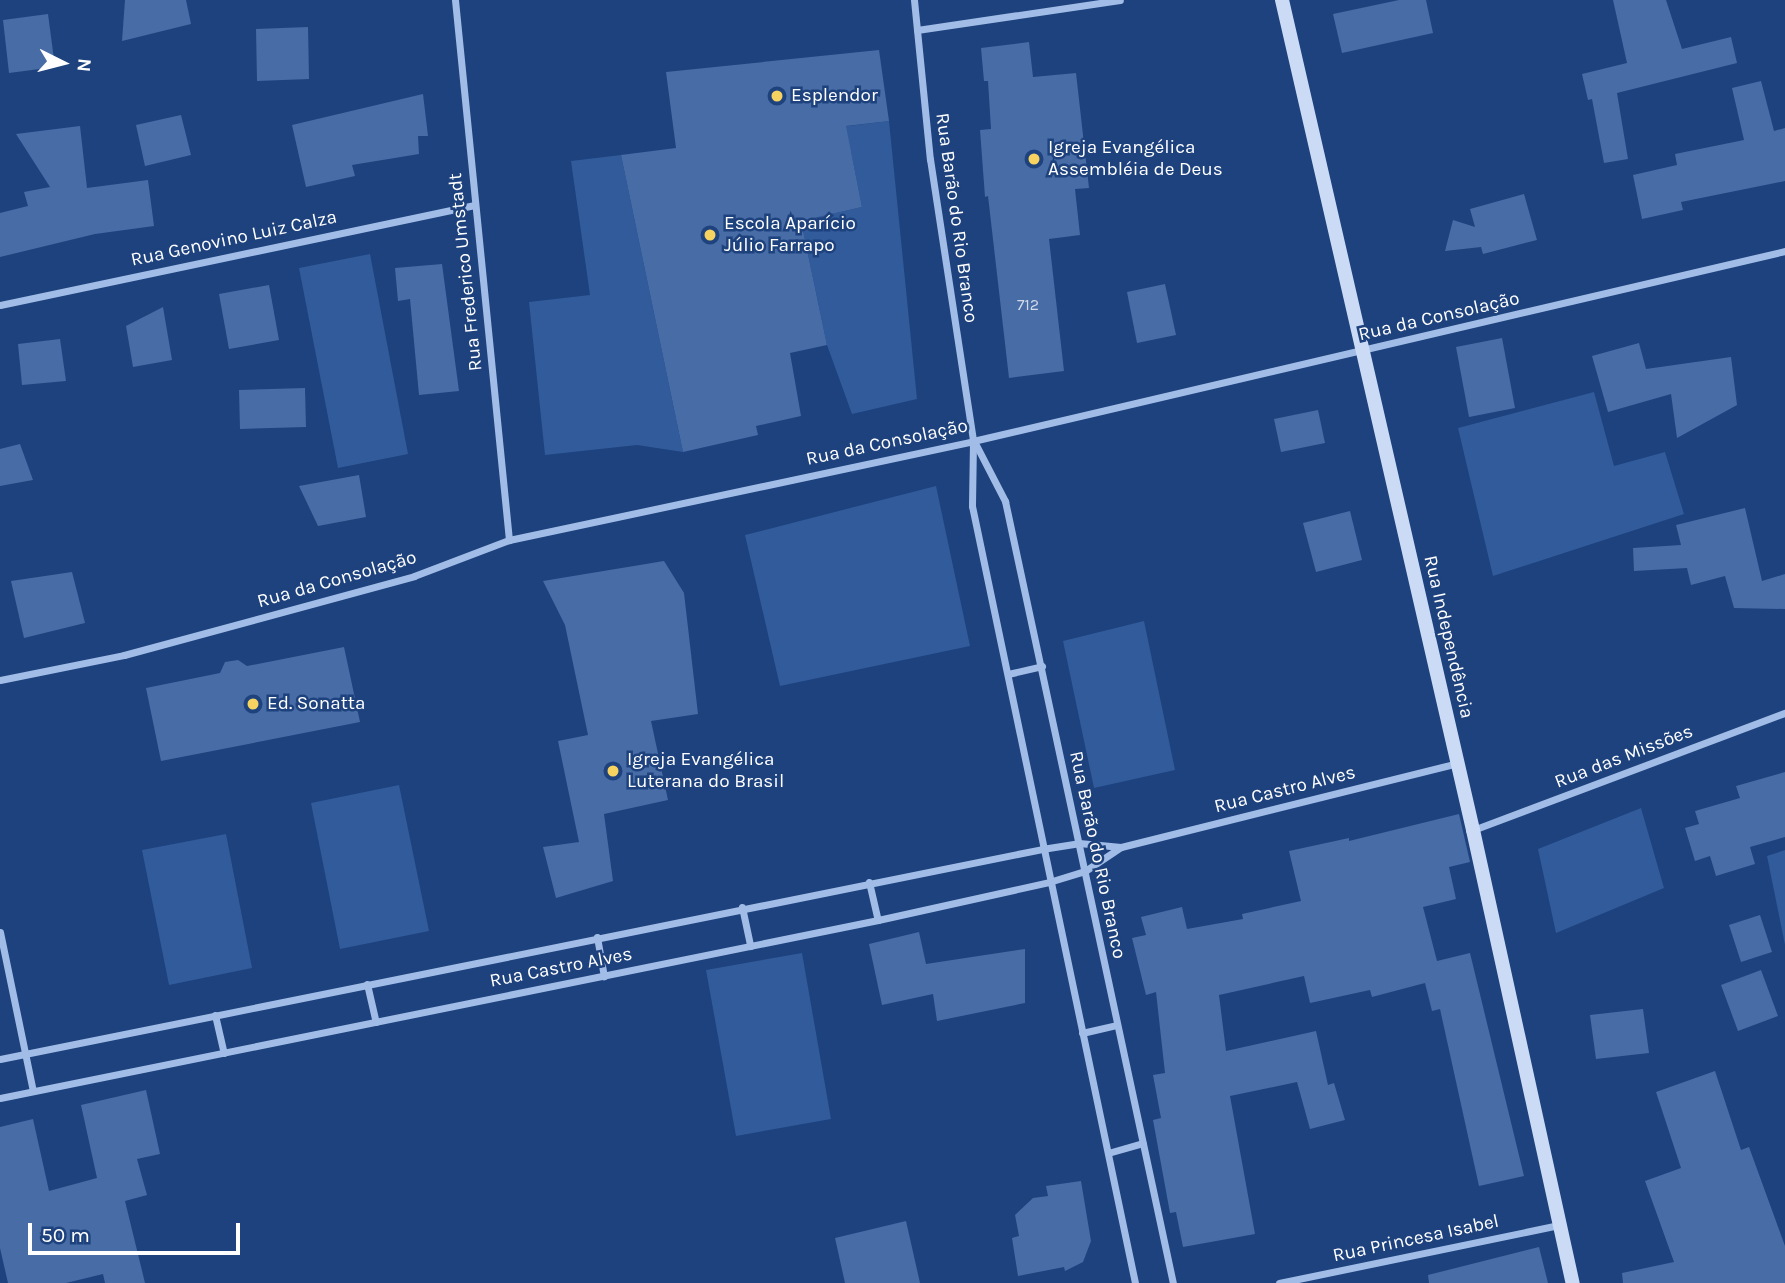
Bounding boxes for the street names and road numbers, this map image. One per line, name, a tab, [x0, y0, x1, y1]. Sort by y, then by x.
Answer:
street label: Rua Barão do Rio Branco	[930, 112, 982, 324]
street label: Rua Frederico Umstadt	[444, 172, 488, 372]
street label: Rua Genovino Luiz Calza	[129, 206, 339, 272]
street label: Rua da Consolação	[1356, 287, 1522, 347]
street label: Rua da Consolação	[804, 415, 970, 471]
street label: Rua da Consolação	[255, 546, 419, 614]
street label: Rua Independência	[1418, 553, 1478, 721]
street label: Rua das Missões	[1552, 720, 1696, 794]
street label: Rua Barão do Rio Branco	[1064, 749, 1130, 961]
street label: Rua Castro Alves	[1212, 761, 1358, 819]
street label: Rua Castro Alves	[488, 943, 634, 993]
street label: Rua Princesa Isabel	[1331, 1210, 1501, 1268]

